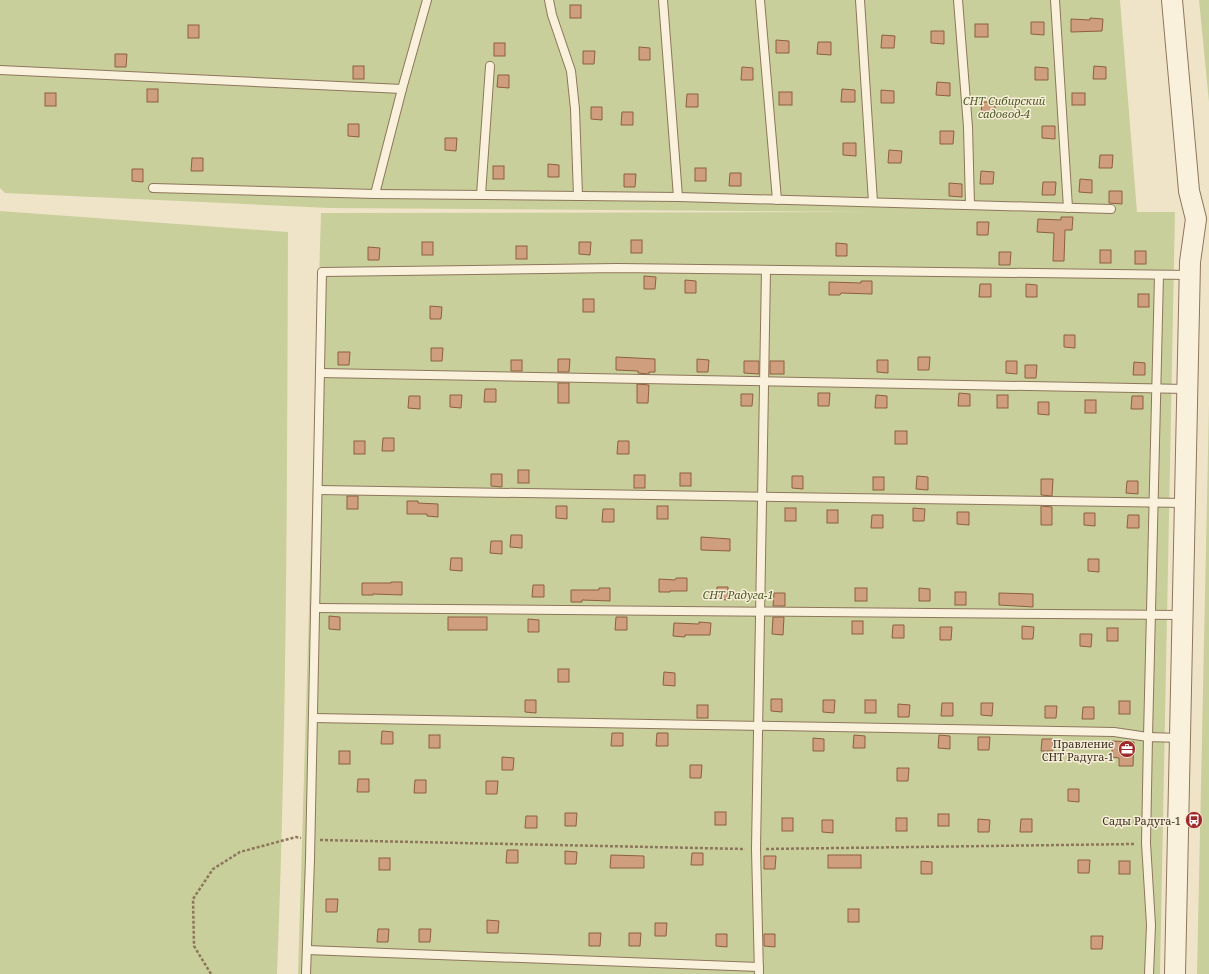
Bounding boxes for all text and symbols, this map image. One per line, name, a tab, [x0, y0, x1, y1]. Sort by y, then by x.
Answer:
park label: СНТ Сибирский садовод-4	[963, 93, 1046, 121]
park label: СНТ Радуга-1	[702, 587, 774, 602]
place label: Правление СНТ Радуга-1	[1042, 736, 1114, 764]
office icon: Правление СНТ Радуга-1	[1117, 739, 1137, 759]
bus stop icon: Сады Радуга-1	[1184, 810, 1204, 830]
place label: Сады Радуга-1	[1102, 813, 1181, 828]

